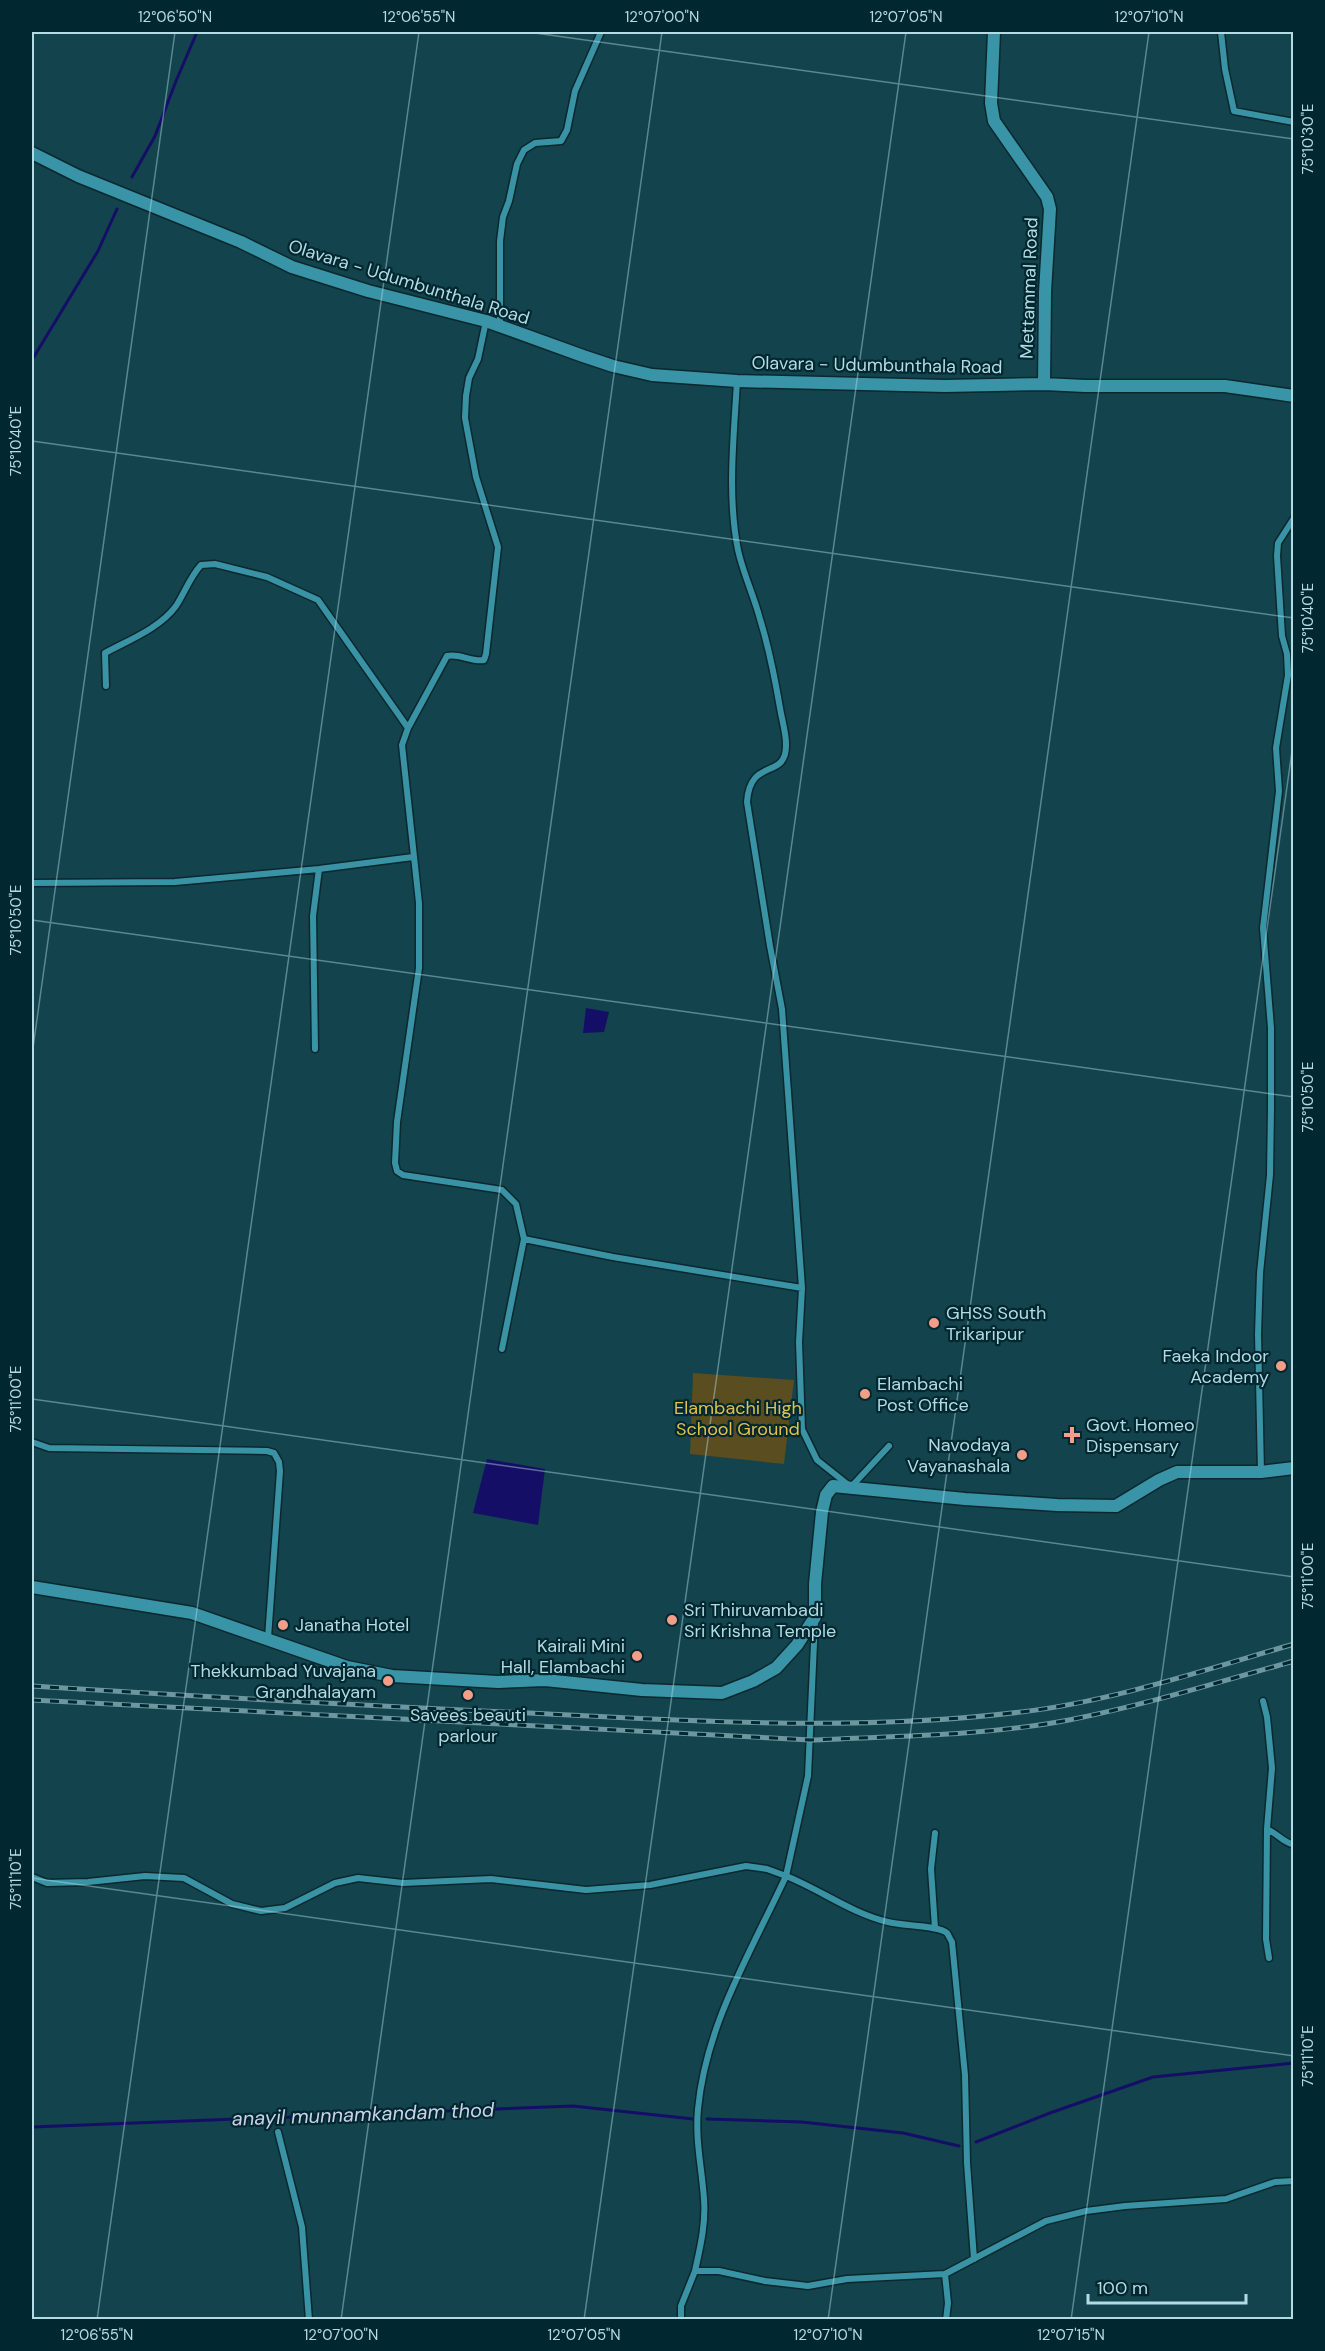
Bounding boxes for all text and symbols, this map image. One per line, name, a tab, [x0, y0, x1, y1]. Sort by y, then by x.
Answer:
text: 12°06'50"N	[138, 7, 212, 27]
text: 12°06'55"N	[383, 7, 455, 27]
text: 12°07'00"N	[625, 7, 699, 27]
text: 12°07'05"N	[869, 7, 943, 27]
text: 12°07'10"N	[1114, 7, 1184, 27]
text: 75°10'30"E	[1298, 103, 1318, 175]
street label: Mettammal Road	[1015, 217, 1043, 359]
street label: Olavara - Udumbunthala Road	[285, 234, 533, 330]
street label: Olavara - Udumbunthala Road	[751, 351, 1003, 379]
text: 75°10'40"E	[6, 406, 26, 476]
text: 75°10'40"E	[1298, 583, 1318, 653]
text: 75°10'50"E	[6, 885, 26, 956]
text: 75°10'50"E	[1298, 1062, 1318, 1133]
place label: GHSS South Trikaripur	[946, 1301, 1046, 1346]
marker: GHSS South Trikaripur	[927, 1316, 941, 1330]
place label: Faeka Indoor Academy	[1163, 1344, 1269, 1389]
marker: Faeka Indoor Academy	[1274, 1359, 1288, 1373]
text: 75°11'00"E	[6, 1366, 26, 1432]
place label: Elambachi Post Office	[877, 1372, 969, 1417]
marker: Elambachi Post Office	[858, 1387, 872, 1401]
park label: Elambachi High School Ground	[674, 1396, 802, 1441]
place label: Govt. Homeo Dispensary	[1086, 1413, 1195, 1458]
marker: Govt. Homeo Dispensary	[1063, 1426, 1081, 1444]
place label: Navodaya Vayanashala	[907, 1433, 1010, 1478]
marker: Navodaya Vayanashala	[1015, 1448, 1029, 1462]
text: 75°11'00"E	[1298, 1543, 1318, 1609]
place label: Sri Thiruvambadi Sri Krishna Temple	[684, 1598, 836, 1643]
place label: Janatha Hotel	[295, 1613, 409, 1637]
marker: Sri Thiruvambadi Sri Krishna Temple	[665, 1613, 679, 1627]
marker: Janatha Hotel	[276, 1618, 290, 1632]
place label: Kairali Mini Hall, Elambachi	[501, 1634, 625, 1679]
marker: Kairali Mini Hall, Elambachi	[630, 1649, 644, 1663]
place label: Thekkumbad Yuvajana Grandhalayam	[190, 1659, 376, 1704]
marker: Thekkumbad Yuvajana Grandhalayam	[381, 1674, 395, 1688]
marker: Savees beauti parlour	[461, 1688, 475, 1702]
place label: Savees beauti parlour	[410, 1703, 526, 1748]
text: 75°11'10"E	[6, 1848, 26, 1910]
text: 75°11'10"E	[1298, 2025, 1318, 2087]
water label: anayil munnamkandam thod	[231, 2096, 495, 2132]
scale bar	[1088, 2267, 1246, 2305]
text: 100 m	[1097, 2276, 1148, 2300]
text: 12°06'55"N	[61, 2325, 133, 2345]
text: 12°07'00"N	[304, 2325, 378, 2345]
text: 12°07'05"N	[547, 2325, 621, 2345]
text: 12°07'10"N	[793, 2325, 863, 2345]
text: 12°07'15"N	[1037, 2325, 1105, 2345]

